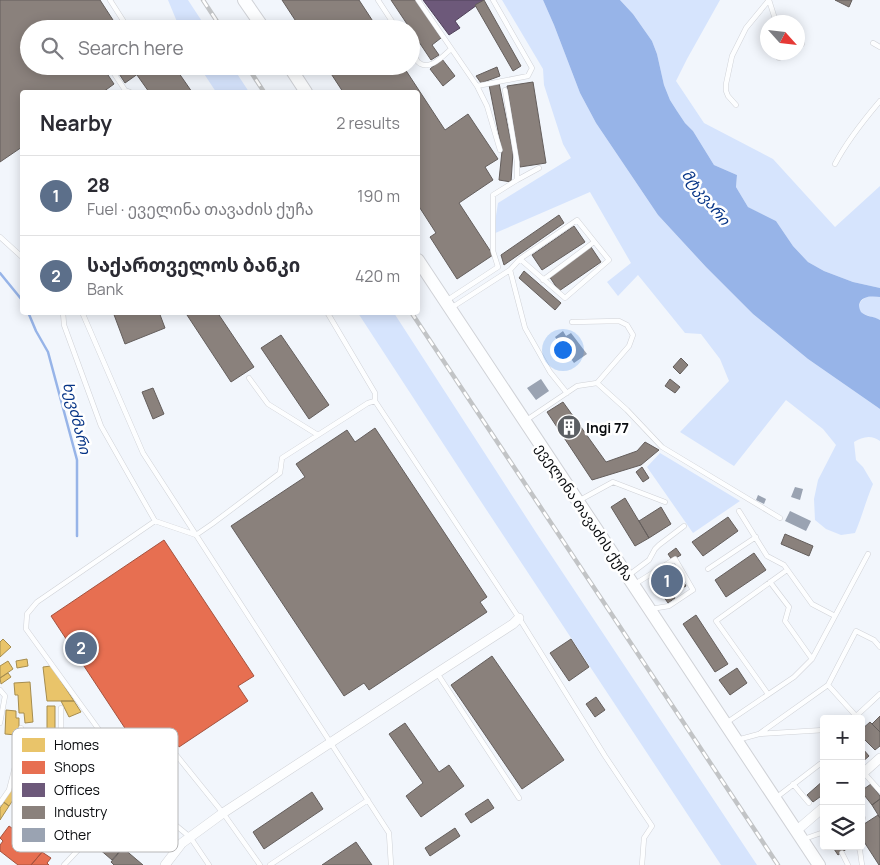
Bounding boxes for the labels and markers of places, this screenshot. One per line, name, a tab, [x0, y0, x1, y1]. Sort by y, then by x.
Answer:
building icon: Ingi 77	[556, 414, 582, 440]
place label: Ingi 77	[586, 418, 629, 437]
pin: 1	[651, 562, 683, 600]
pin: 2	[65, 629, 97, 667]

